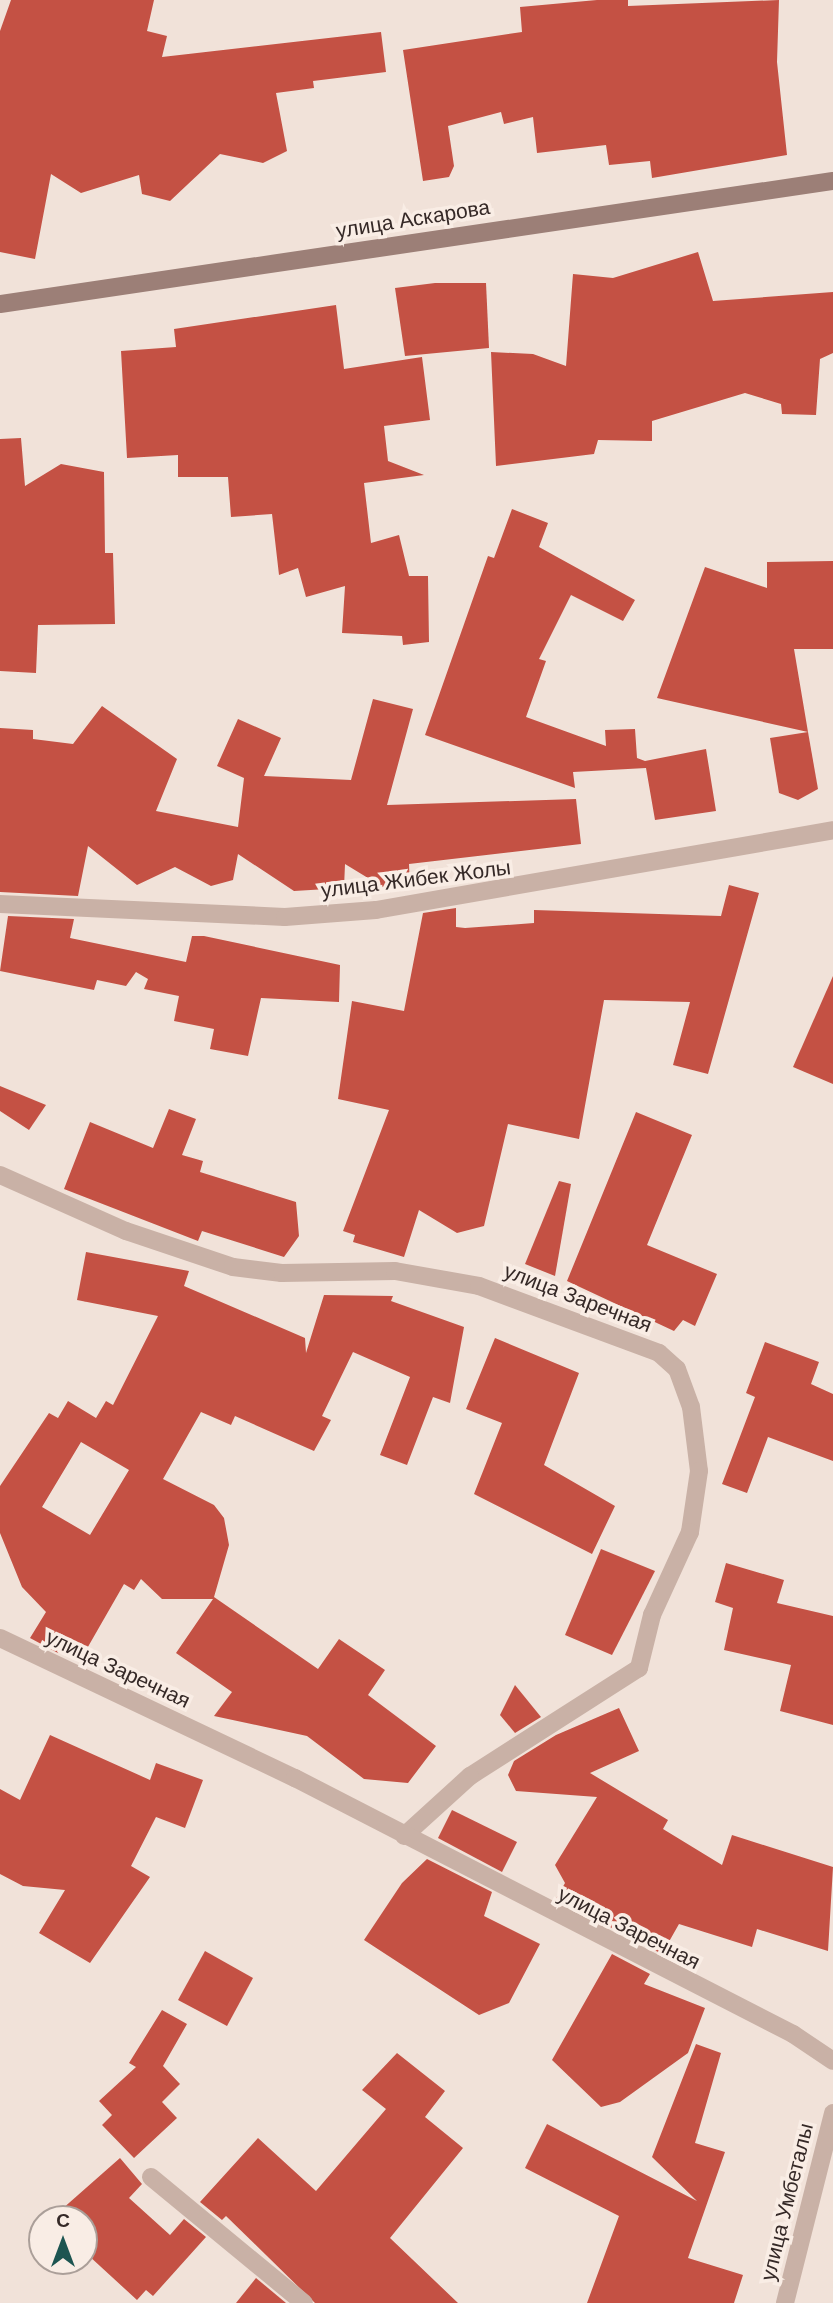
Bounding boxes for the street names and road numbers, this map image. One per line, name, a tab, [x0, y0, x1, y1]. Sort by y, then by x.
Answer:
street label: улица Аскарова	[334, 194, 492, 244]
street label: улица Жибек Жолы	[320, 855, 512, 903]
street label: улица Заречная	[501, 1258, 655, 1338]
street label: улица Заречная	[42, 1625, 194, 1713]
street label: улица Заречная	[554, 1881, 704, 1975]
street label: улица Умбеталы	[755, 2121, 819, 2283]

